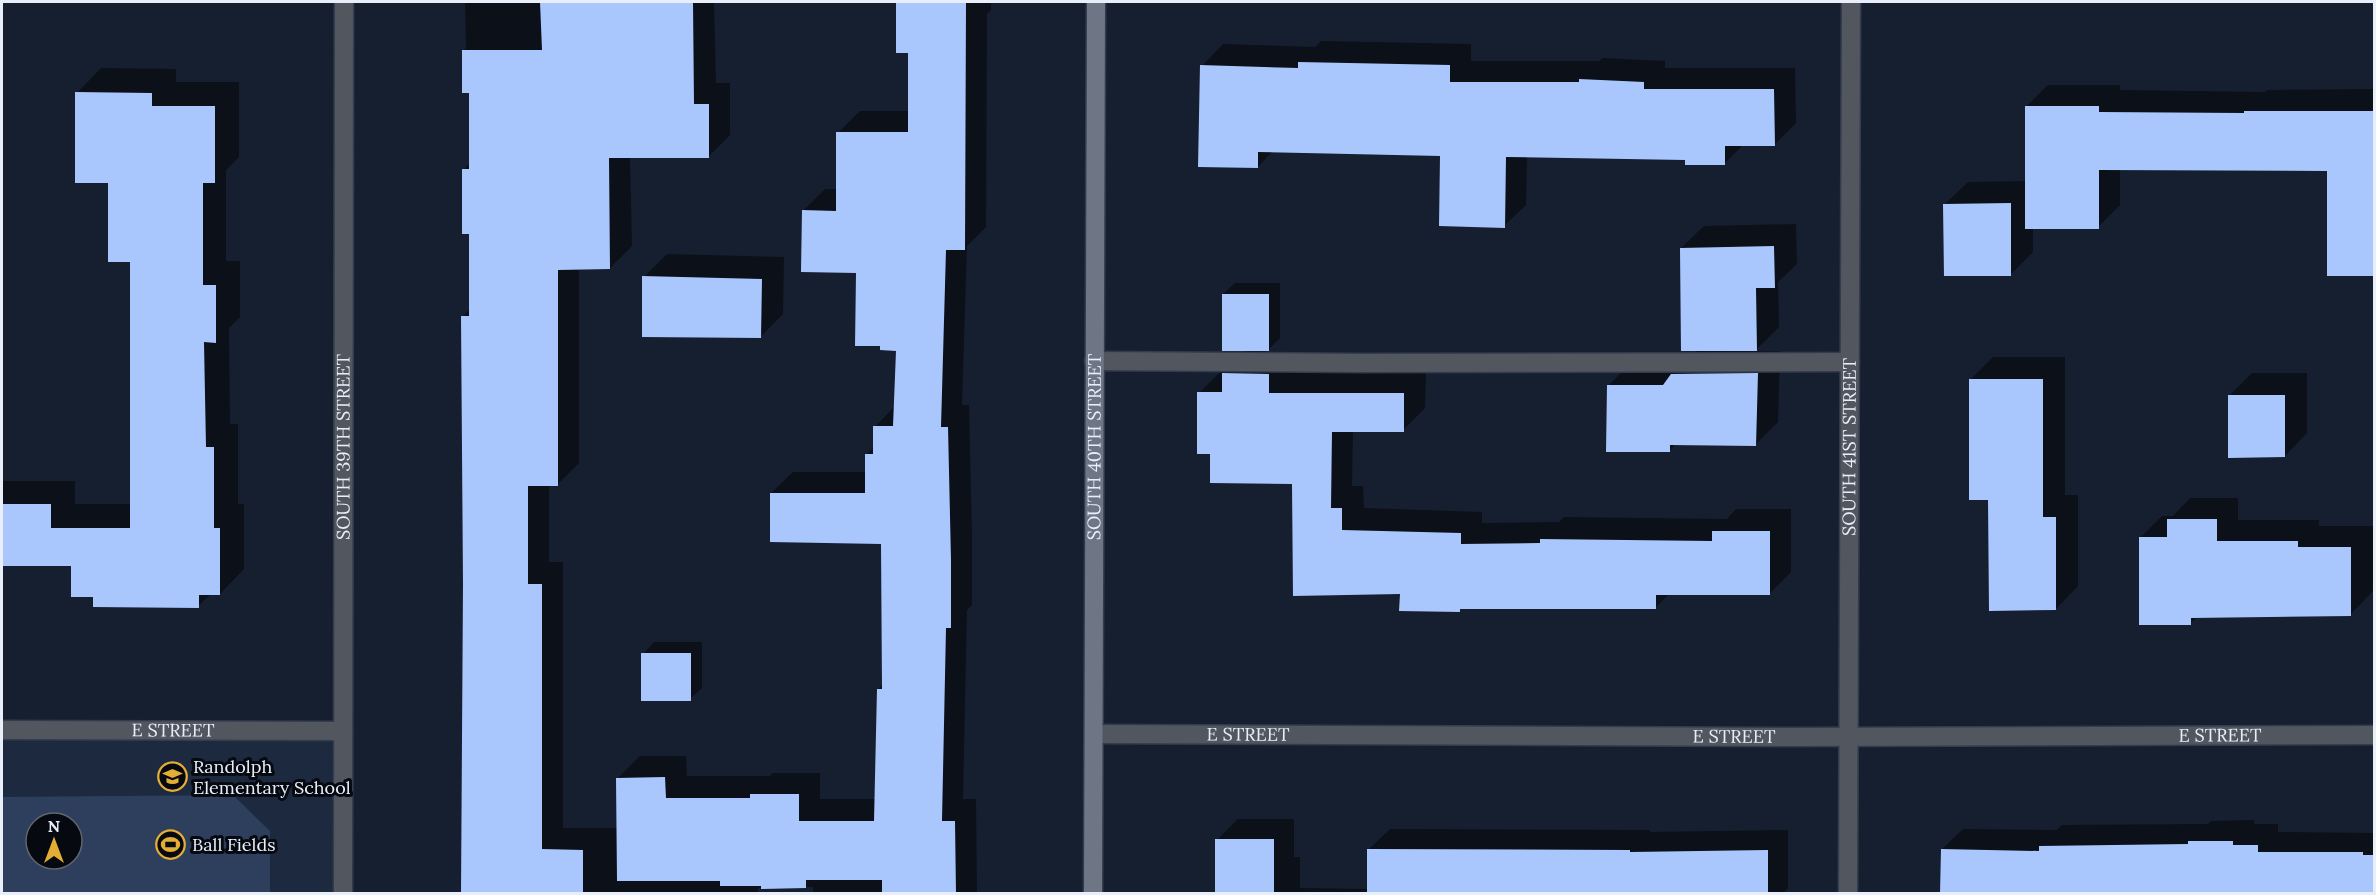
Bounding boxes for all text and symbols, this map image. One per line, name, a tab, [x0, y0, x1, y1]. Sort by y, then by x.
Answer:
street label: SOUTH 40TH STREET	[1082, 353, 1106, 540]
street label: SOUTH 39TH STREET	[331, 354, 355, 540]
street label: SOUTH 41ST STREET	[1837, 357, 1861, 536]
street label: E STREET	[131, 718, 215, 742]
street label: E STREET	[1206, 722, 1290, 746]
street label: E STREET	[2178, 723, 2262, 747]
street label: E STREET	[1692, 725, 1776, 748]
place label: Randolph Elementary School	[193, 755, 351, 799]
school or university icon: Randolph Elementary School	[156, 761, 188, 793]
north arrow	[24, 811, 84, 871]
text: N	[48, 816, 60, 836]
sports icon: Ball Fields	[155, 829, 187, 861]
place label: Ball Fields	[192, 833, 276, 856]

